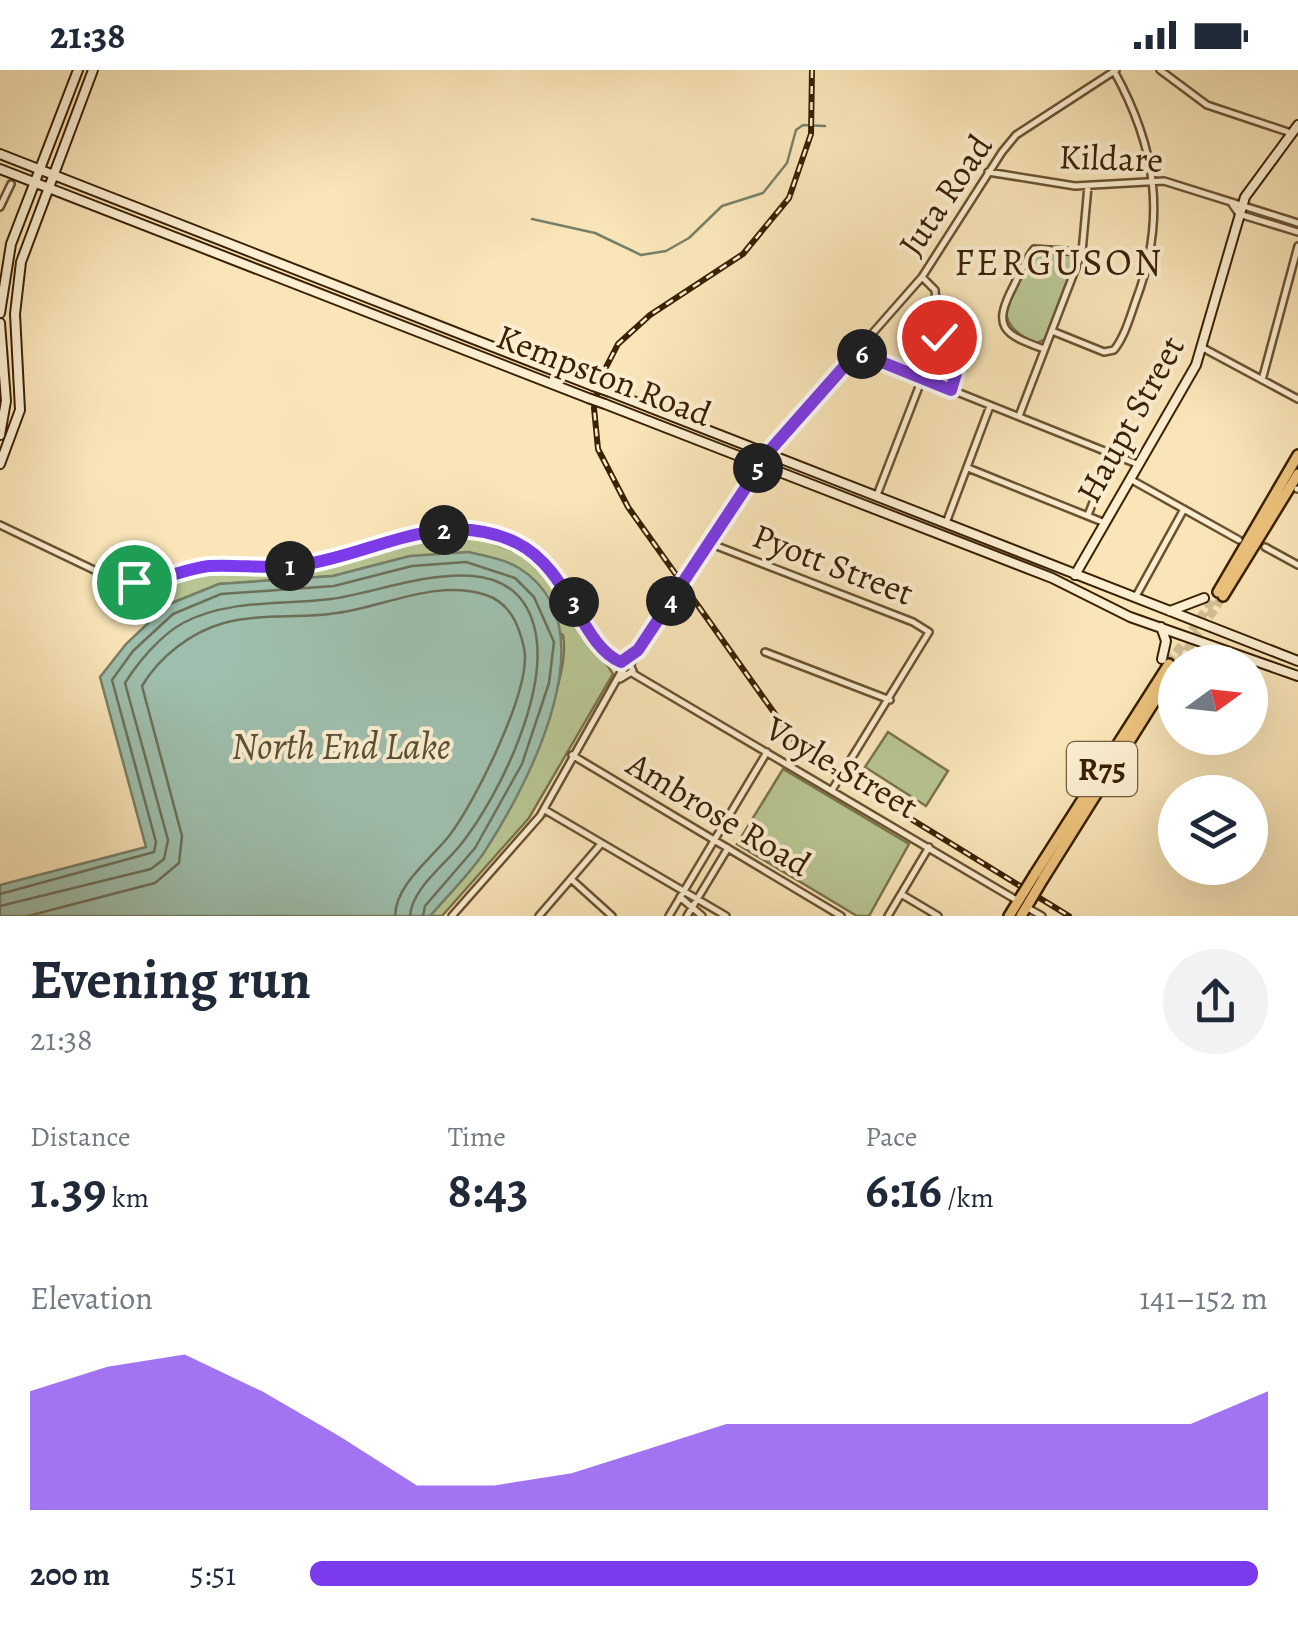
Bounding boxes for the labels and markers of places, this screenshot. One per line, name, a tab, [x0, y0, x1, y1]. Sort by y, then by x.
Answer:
pin	[897, 295, 982, 380]
pin: 6	[837, 329, 887, 379]
pin: 5	[733, 443, 783, 493]
pin: 2	[419, 505, 469, 555]
pin	[92, 540, 177, 625]
pin: 1	[265, 541, 315, 591]
pin: 4	[646, 576, 696, 626]
pin: 3	[549, 577, 599, 627]

